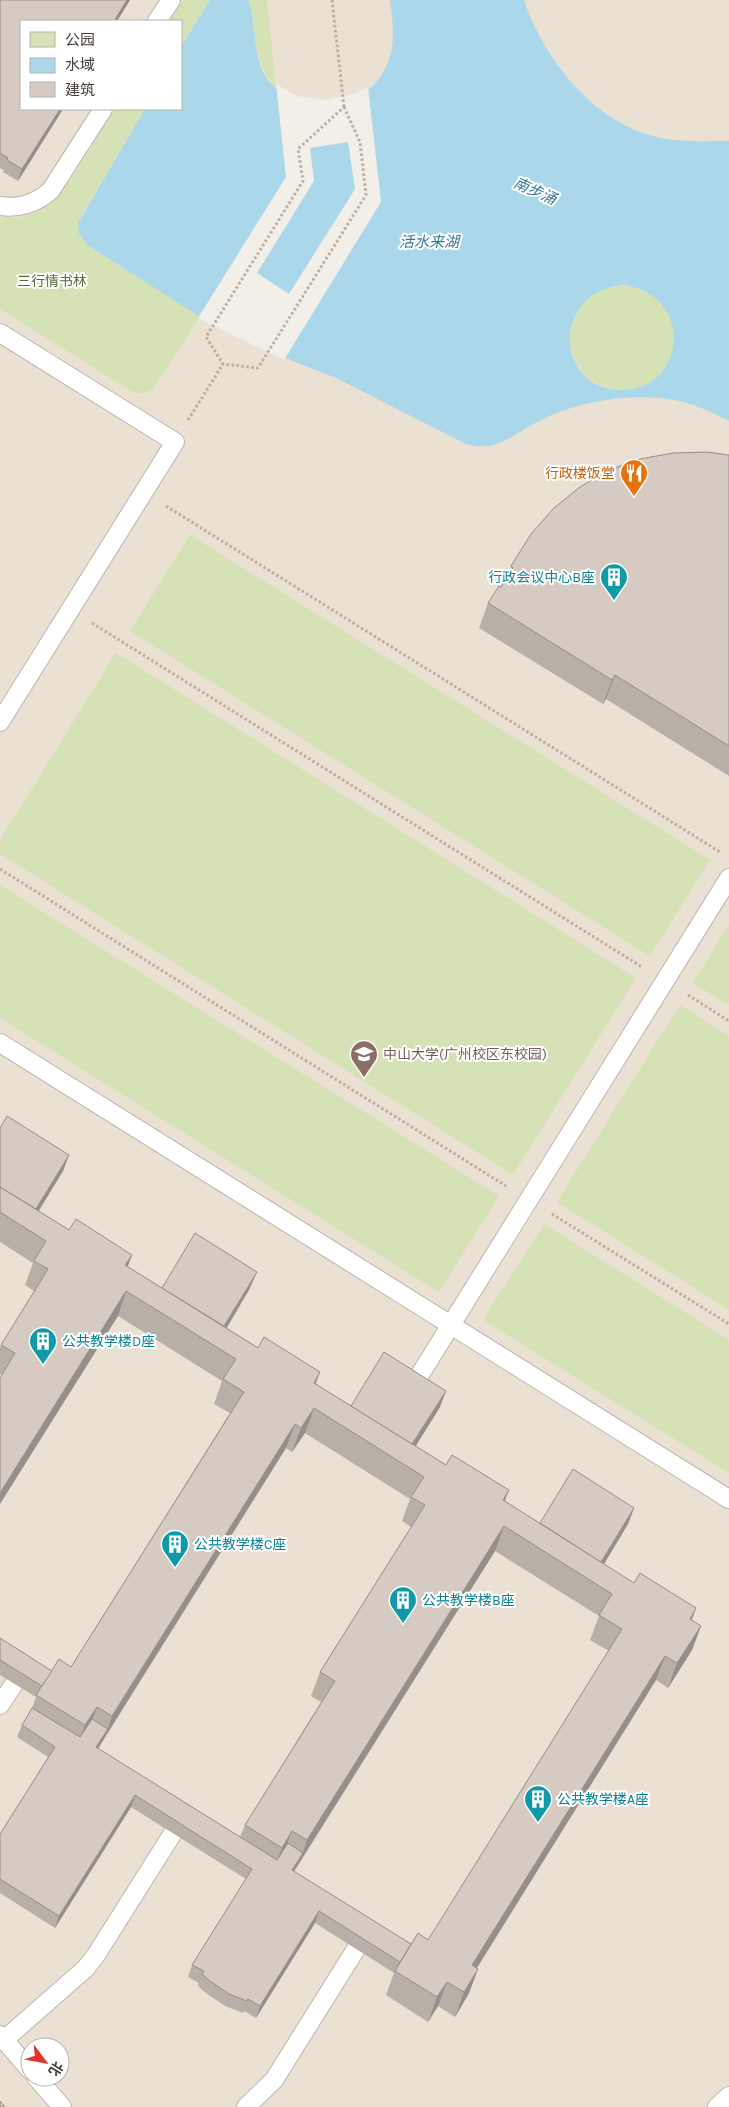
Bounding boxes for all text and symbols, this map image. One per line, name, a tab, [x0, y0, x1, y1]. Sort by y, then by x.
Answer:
legend	[20, 20, 182, 110]
text: 公园	[65, 31, 95, 49]
text: 水域	[65, 56, 95, 74]
text: 建筑	[65, 81, 95, 99]
water label: 南步涌	[511, 174, 561, 209]
water label: 活水来湖	[399, 233, 461, 251]
park label: 三行情书林	[17, 273, 87, 290]
restaurant icon: 行政楼饭堂	[619, 458, 649, 497]
place label: 行政楼饭堂	[545, 465, 615, 482]
building icon: 行政会议中心B座	[599, 562, 629, 601]
place label: 行政会议中心B座	[488, 569, 595, 586]
school or university icon: 中山大学(广州校区东校园)	[349, 1039, 379, 1078]
place label: 中山大学(广州校区东校园)	[383, 1046, 547, 1063]
building icon: 公共教学楼D座	[28, 1326, 58, 1365]
place label: 公共教学楼D座	[62, 1333, 155, 1350]
building icon: 公共教学楼C座	[160, 1529, 190, 1568]
place label: 公共教学楼C座	[194, 1536, 287, 1553]
building icon: 公共教学楼B座	[388, 1585, 418, 1624]
place label: 公共教学楼B座	[422, 1592, 515, 1609]
building icon: 公共教学楼A座	[523, 1784, 553, 1823]
place label: 公共教学楼A座	[557, 1791, 649, 1808]
north arrow	[20, 2037, 70, 2087]
text: 北	[45, 2058, 67, 2079]

